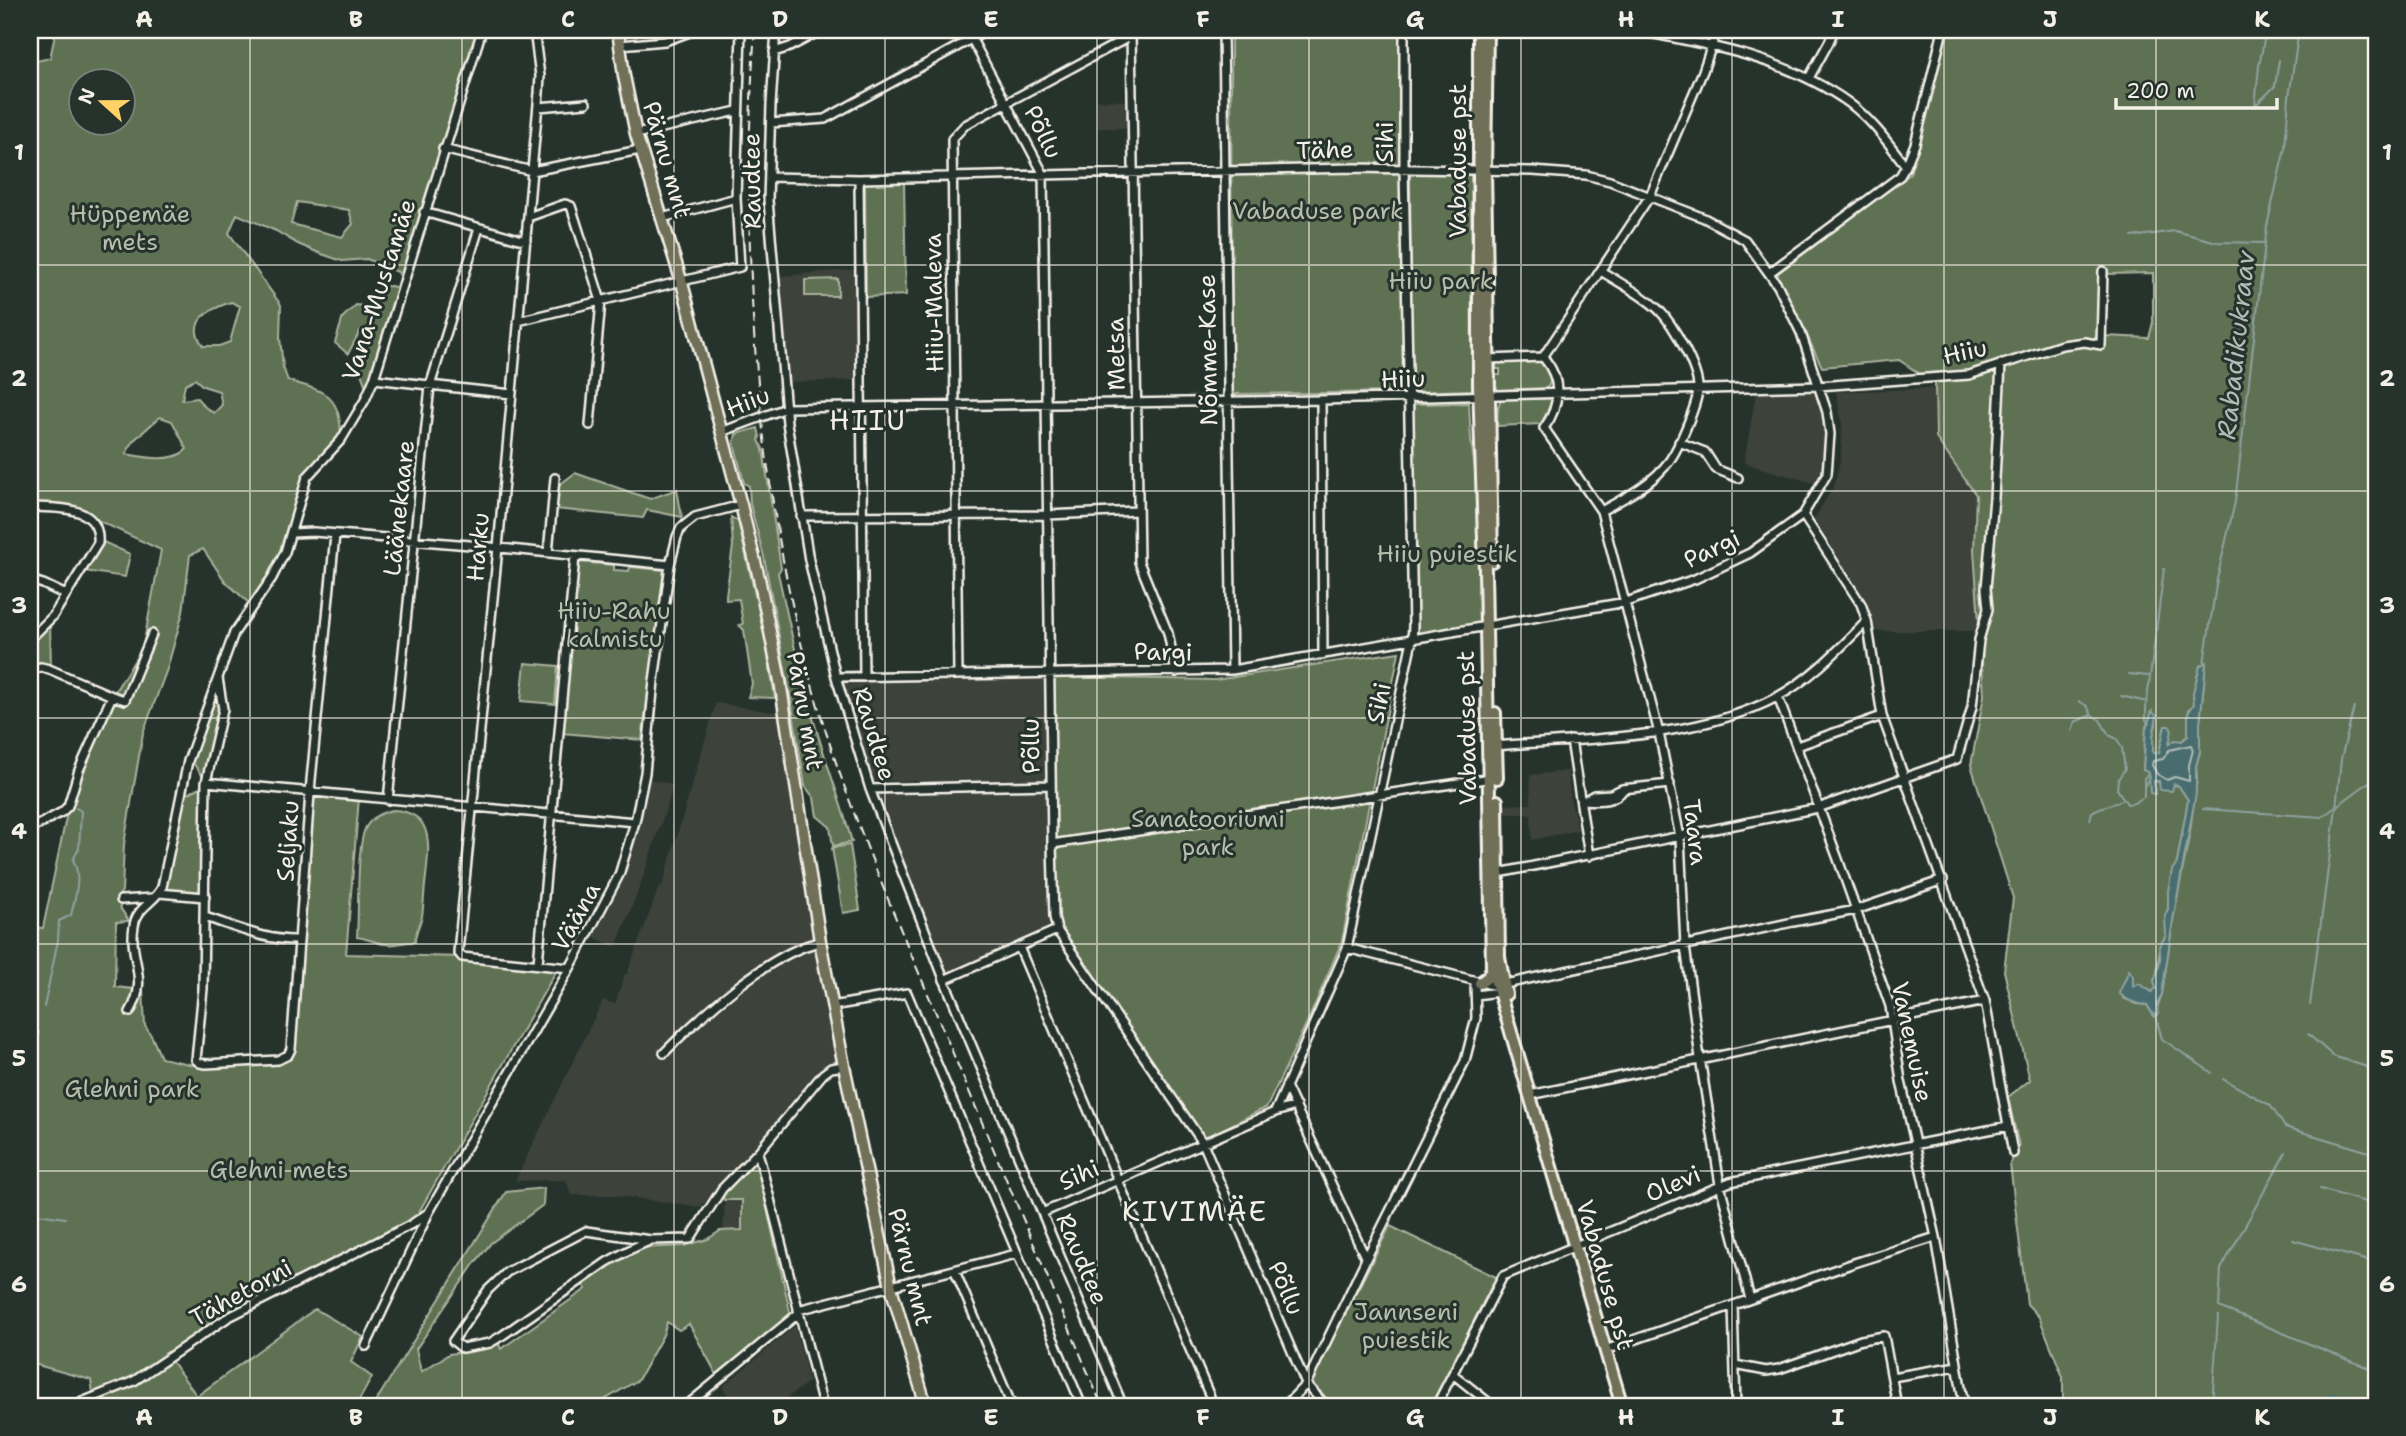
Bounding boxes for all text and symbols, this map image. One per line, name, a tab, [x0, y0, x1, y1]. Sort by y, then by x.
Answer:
text: A	[135, 4, 153, 34]
text: B	[349, 4, 363, 34]
text: C	[561, 4, 575, 34]
text: D	[772, 4, 788, 34]
text: E	[983, 4, 999, 34]
text: F	[1196, 4, 1210, 34]
text: G	[1406, 4, 1425, 34]
text: H	[1618, 4, 1634, 34]
text: I	[1832, 4, 1845, 34]
text: J	[2043, 4, 2057, 34]
text: K	[2254, 4, 2270, 34]
north arrow	[66, 66, 136, 136]
scale bar	[2116, 66, 2276, 110]
text: 200 m	[2126, 77, 2195, 105]
street label: Vabaduse pst	[1442, 84, 1474, 238]
text: N	[72, 85, 101, 108]
street label: Pärnu mnt	[635, 98, 699, 222]
street label: Põllu	[1016, 100, 1070, 164]
street label: Sihi	[1369, 121, 1401, 163]
street label: Raudtee	[735, 133, 769, 229]
street label: Tähe	[1296, 133, 1354, 167]
text: 1	[14, 137, 24, 167]
text: 1	[2382, 137, 2392, 167]
street label: Vana-Mustamäe	[335, 195, 423, 385]
park label: Vabaduse park	[1232, 195, 1404, 227]
park label: Hüppemäe mets	[70, 198, 190, 258]
street label: Hiiu-Maleva	[917, 233, 951, 373]
water label: Rabadikukraav	[2208, 248, 2263, 441]
park label: Hiiu park	[1389, 265, 1494, 297]
street label: Nõmme-Kase	[1191, 274, 1225, 426]
street label: Metsa	[1099, 317, 1133, 391]
street label: Hiiu	[1940, 332, 1990, 372]
street label: Hiiu	[1380, 362, 1426, 396]
text: 2	[11, 363, 27, 393]
text: 2	[2379, 363, 2395, 393]
street label: Hiiu	[722, 379, 774, 425]
district label: HIIU	[829, 401, 907, 439]
street label: Läänekaare	[376, 438, 422, 578]
street label: Harku	[459, 511, 497, 583]
street label: Pargi	[1679, 522, 1745, 576]
park label: Hiiu puiestik	[1376, 538, 1518, 570]
text: 3	[11, 590, 27, 620]
text: 3	[2379, 590, 2395, 620]
park label: Hiiu-Rahu kalmistu	[557, 595, 671, 655]
street label: Pargi	[1133, 635, 1193, 669]
street label: Pärnu mnt	[779, 649, 831, 773]
street label: Vabaduse pst	[1450, 650, 1484, 806]
street label: Sihi	[1359, 679, 1399, 727]
street label: Raudtee	[845, 683, 903, 785]
street label: Põllu	[1015, 718, 1047, 774]
street label: Taara	[1675, 797, 1715, 867]
street label: Seljaku	[269, 799, 307, 883]
park label: Sanatooriumi park	[1131, 803, 1285, 863]
text: 4	[11, 816, 27, 846]
text: 4	[2379, 816, 2395, 846]
street label: Vääna	[544, 877, 608, 957]
street label: Vanemuise	[1884, 979, 1940, 1105]
text: 5	[12, 1043, 26, 1073]
text: 5	[2380, 1043, 2394, 1073]
park label: Glehni park	[65, 1073, 199, 1105]
street label: Sihi	[1054, 1152, 1104, 1198]
park label: Glehni mets	[210, 1154, 348, 1186]
street label: Olevi	[1640, 1158, 1706, 1210]
district label: KIVIMÄE	[1122, 1192, 1268, 1230]
street label: Vabaduse pst	[1568, 1196, 1642, 1354]
street label: Pärnu mnt	[880, 1205, 940, 1329]
street label: Raudtee	[1048, 1208, 1116, 1310]
street label: Tähetorni	[184, 1252, 298, 1334]
street label: Põllu	[1260, 1256, 1312, 1320]
text: 6	[11, 1269, 27, 1299]
text: 6	[2379, 1269, 2395, 1299]
park label: Jannseni puiestik	[1354, 1296, 1458, 1356]
text: A	[135, 1402, 153, 1432]
text: B	[349, 1402, 363, 1432]
text: C	[561, 1402, 575, 1432]
text: D	[772, 1402, 788, 1432]
text: E	[983, 1402, 999, 1432]
text: F	[1196, 1402, 1210, 1432]
text: G	[1406, 1402, 1425, 1432]
text: H	[1618, 1402, 1634, 1432]
text: I	[1832, 1402, 1845, 1432]
text: J	[2043, 1402, 2057, 1432]
text: K	[2254, 1402, 2270, 1432]

